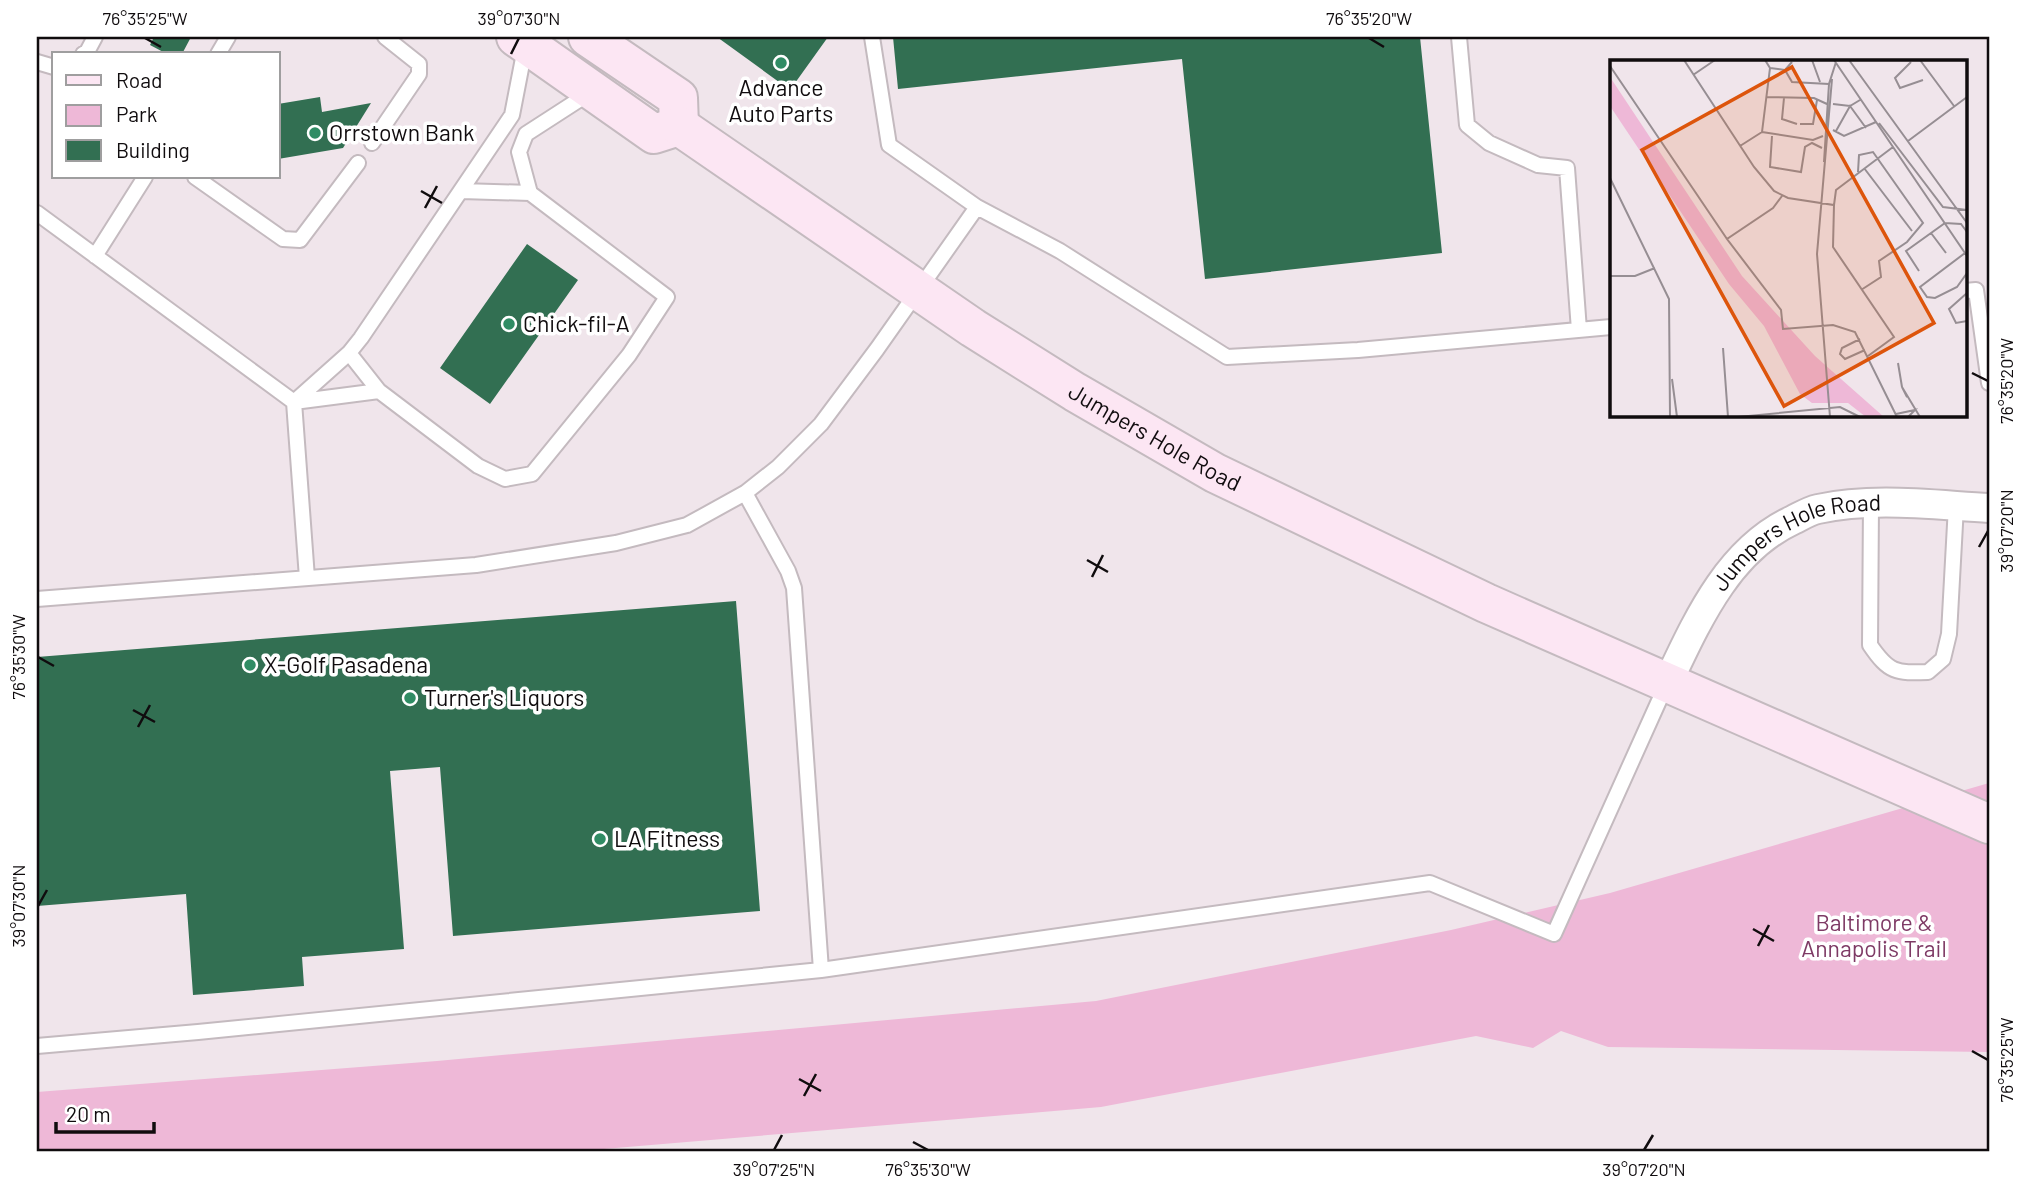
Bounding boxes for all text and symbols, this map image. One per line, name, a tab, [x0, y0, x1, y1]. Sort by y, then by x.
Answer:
text: 76°35'25"W	[103, 7, 188, 29]
text: 39°07'30"N	[478, 7, 560, 29]
text: 76°35'20"W	[1326, 7, 1412, 29]
legend	[52, 52, 280, 178]
marker: Advance Auto Parts	[773, 55, 789, 71]
inset map	[1610, 60, 1966, 416]
text: Road	[116, 67, 162, 92]
place label: Advance Auto Parts	[729, 73, 833, 127]
text: Park	[116, 101, 157, 126]
place label: Orrstown Bank	[329, 118, 475, 146]
marker: Orrstown Bank	[307, 125, 323, 141]
text: Building	[116, 137, 190, 162]
place label: Chick-fil-A	[523, 309, 630, 337]
marker: Chick-fil-A	[501, 316, 517, 332]
text: 76°35'20"W	[1995, 338, 2017, 424]
street label: Jumpers Hole Road	[1064, 376, 1246, 496]
street label: Jumpers Hole Road	[1705, 488, 1881, 596]
text: 39°07'20"N	[1995, 489, 2017, 573]
text: 76°35'30"W	[7, 614, 29, 700]
place label: X-Golf Pasadena	[264, 650, 428, 678]
marker: X-Golf Pasadena	[242, 657, 258, 673]
place label: Turner's Liquors	[424, 683, 584, 711]
marker: Turner's Liquors	[402, 690, 418, 706]
place label: LA Fitness	[614, 824, 720, 852]
marker: LA Fitness	[592, 831, 608, 847]
text: 39°07'30"N	[7, 865, 29, 947]
park label: Baltimore & Annapolis Trail	[1801, 908, 1947, 962]
text: 76°35'25"W	[1995, 1017, 2017, 1102]
scale bar	[56, 1091, 154, 1135]
text: 20 m	[66, 1101, 111, 1126]
text: 39°07'25"N	[733, 1158, 815, 1180]
text: 76°35'30"W	[885, 1158, 971, 1180]
text: 39°07'20"N	[1602, 1158, 1686, 1180]

